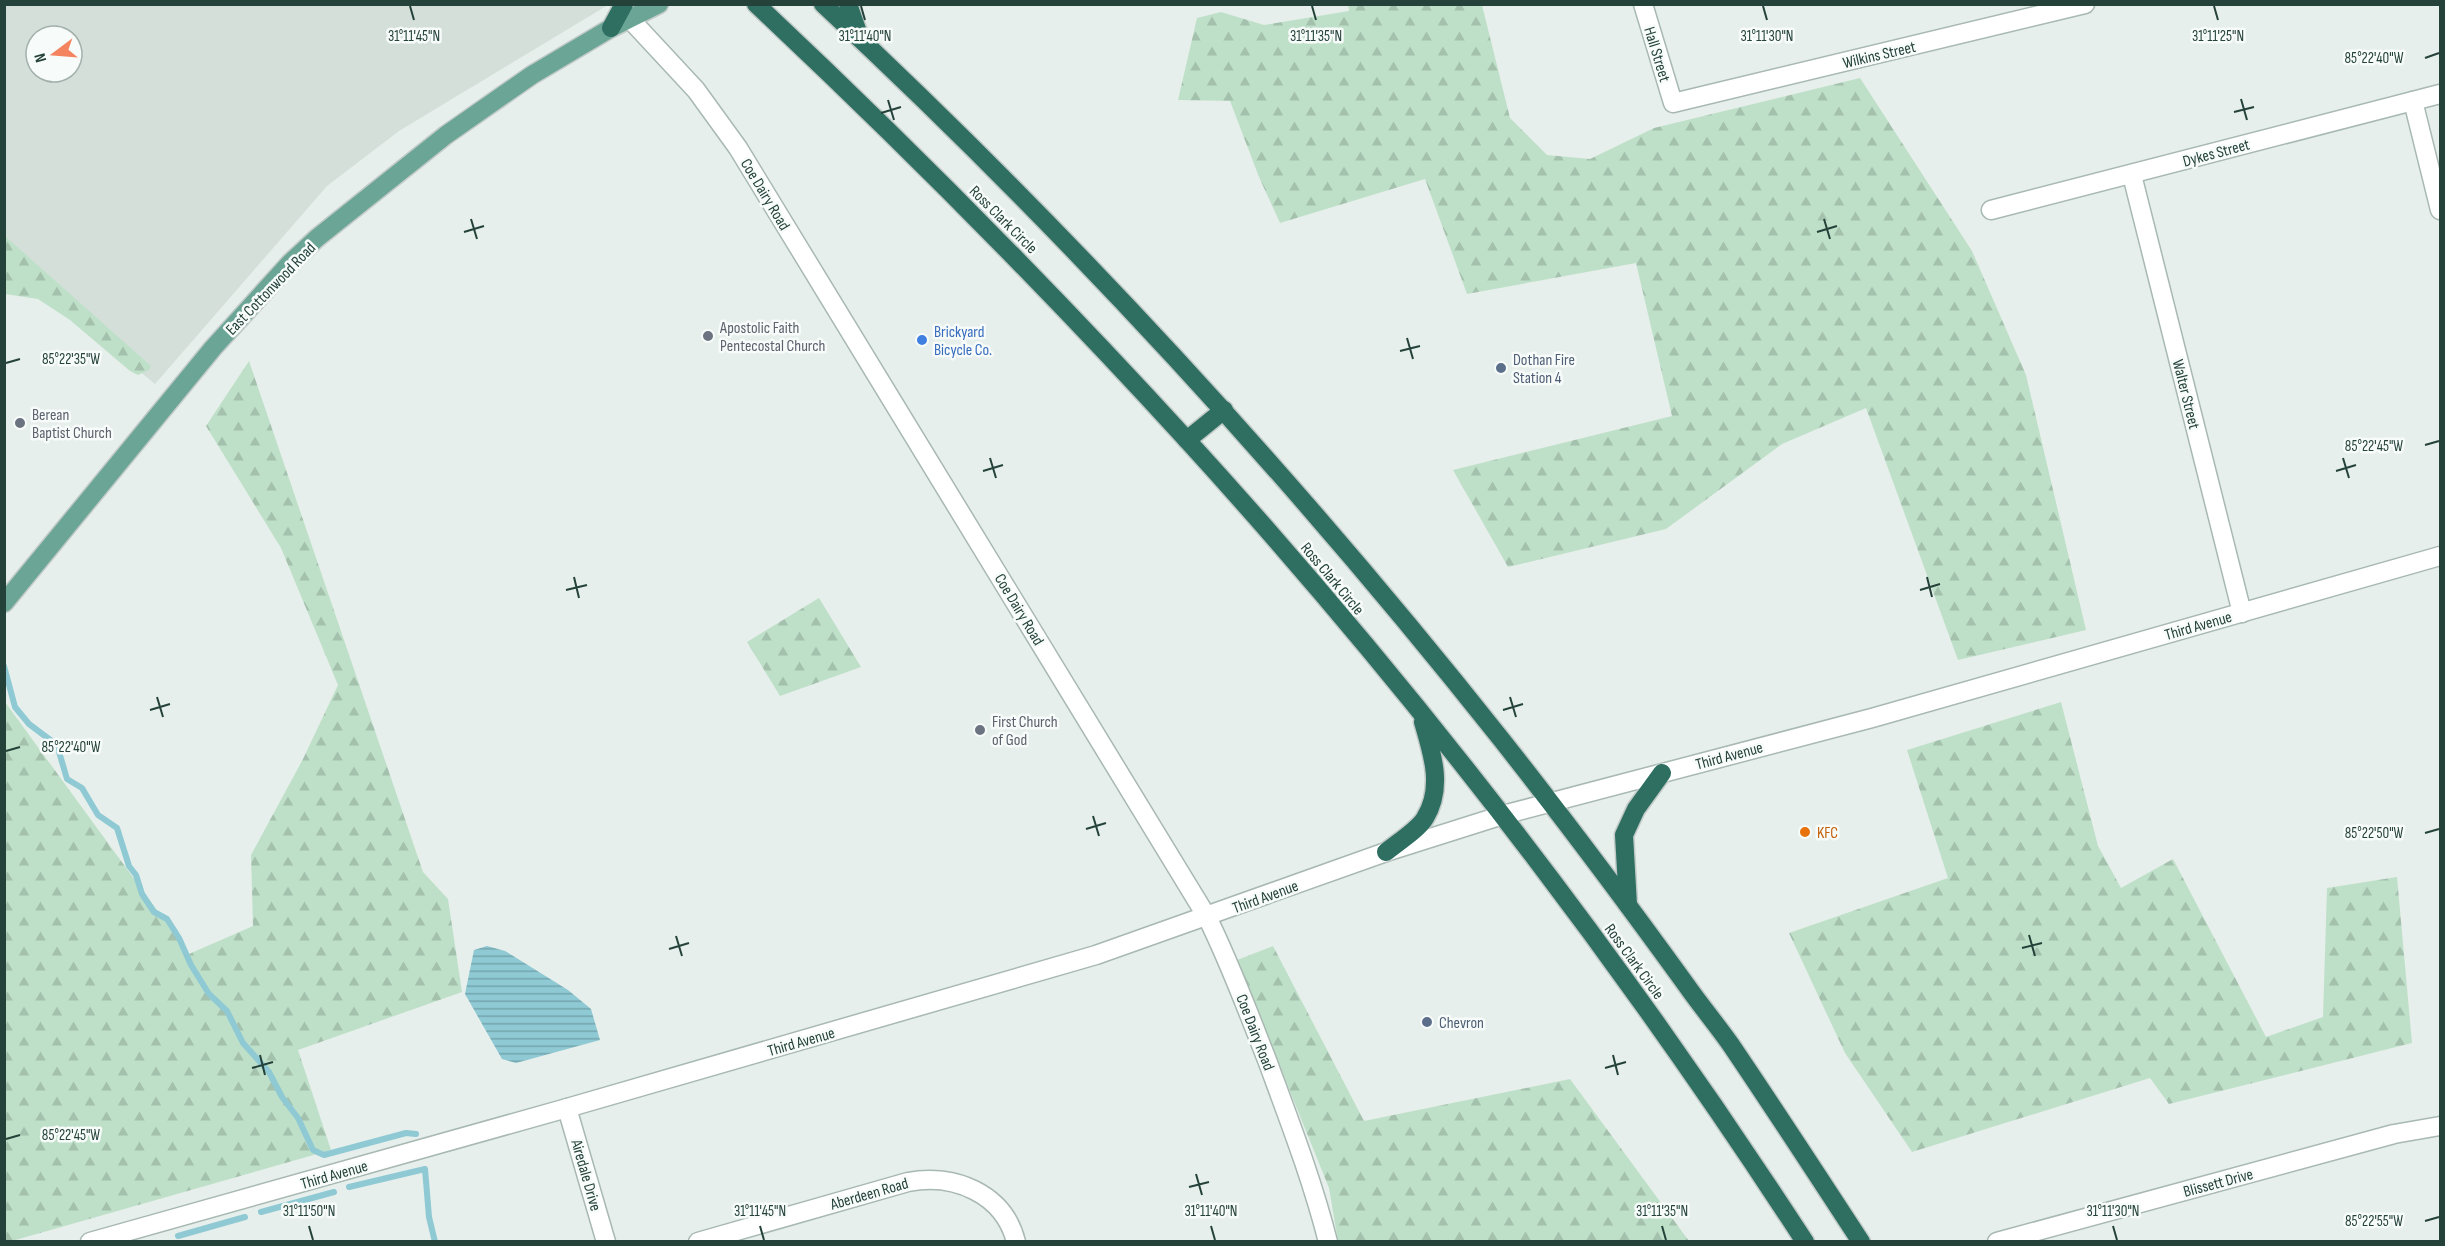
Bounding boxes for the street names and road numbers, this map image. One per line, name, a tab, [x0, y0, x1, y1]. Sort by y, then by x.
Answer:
street label: Hall Street	[1639, 25, 1674, 84]
street label: Wilkins Street	[1841, 38, 1918, 73]
street label: Dykes Street	[2181, 135, 2252, 171]
street label: Coe Dairy Road	[736, 155, 794, 234]
street label: Ross Clark Circle	[965, 182, 1041, 258]
street label: East Cottonwood Road	[222, 239, 320, 339]
street label: Walter Street	[2168, 358, 2203, 431]
street label: Ross Clark Circle	[1296, 539, 1368, 619]
street label: Coe Dairy Road	[990, 570, 1048, 649]
street label: Third Avenue	[2163, 608, 2234, 645]
street label: Third Avenue	[1694, 738, 1765, 775]
street label: Third Avenue	[1230, 877, 1301, 918]
street label: Ross Clark Circle	[1600, 920, 1668, 1003]
street label: Coe Dairy Road	[1231, 992, 1278, 1073]
street label: Third Avenue	[766, 1024, 837, 1061]
street label: Airedale Drive	[566, 1137, 605, 1213]
street label: Third Avenue	[299, 1157, 370, 1194]
street label: Blissett Drive	[2181, 1165, 2255, 1202]
street label: Aberdeen Road	[827, 1174, 911, 1215]

